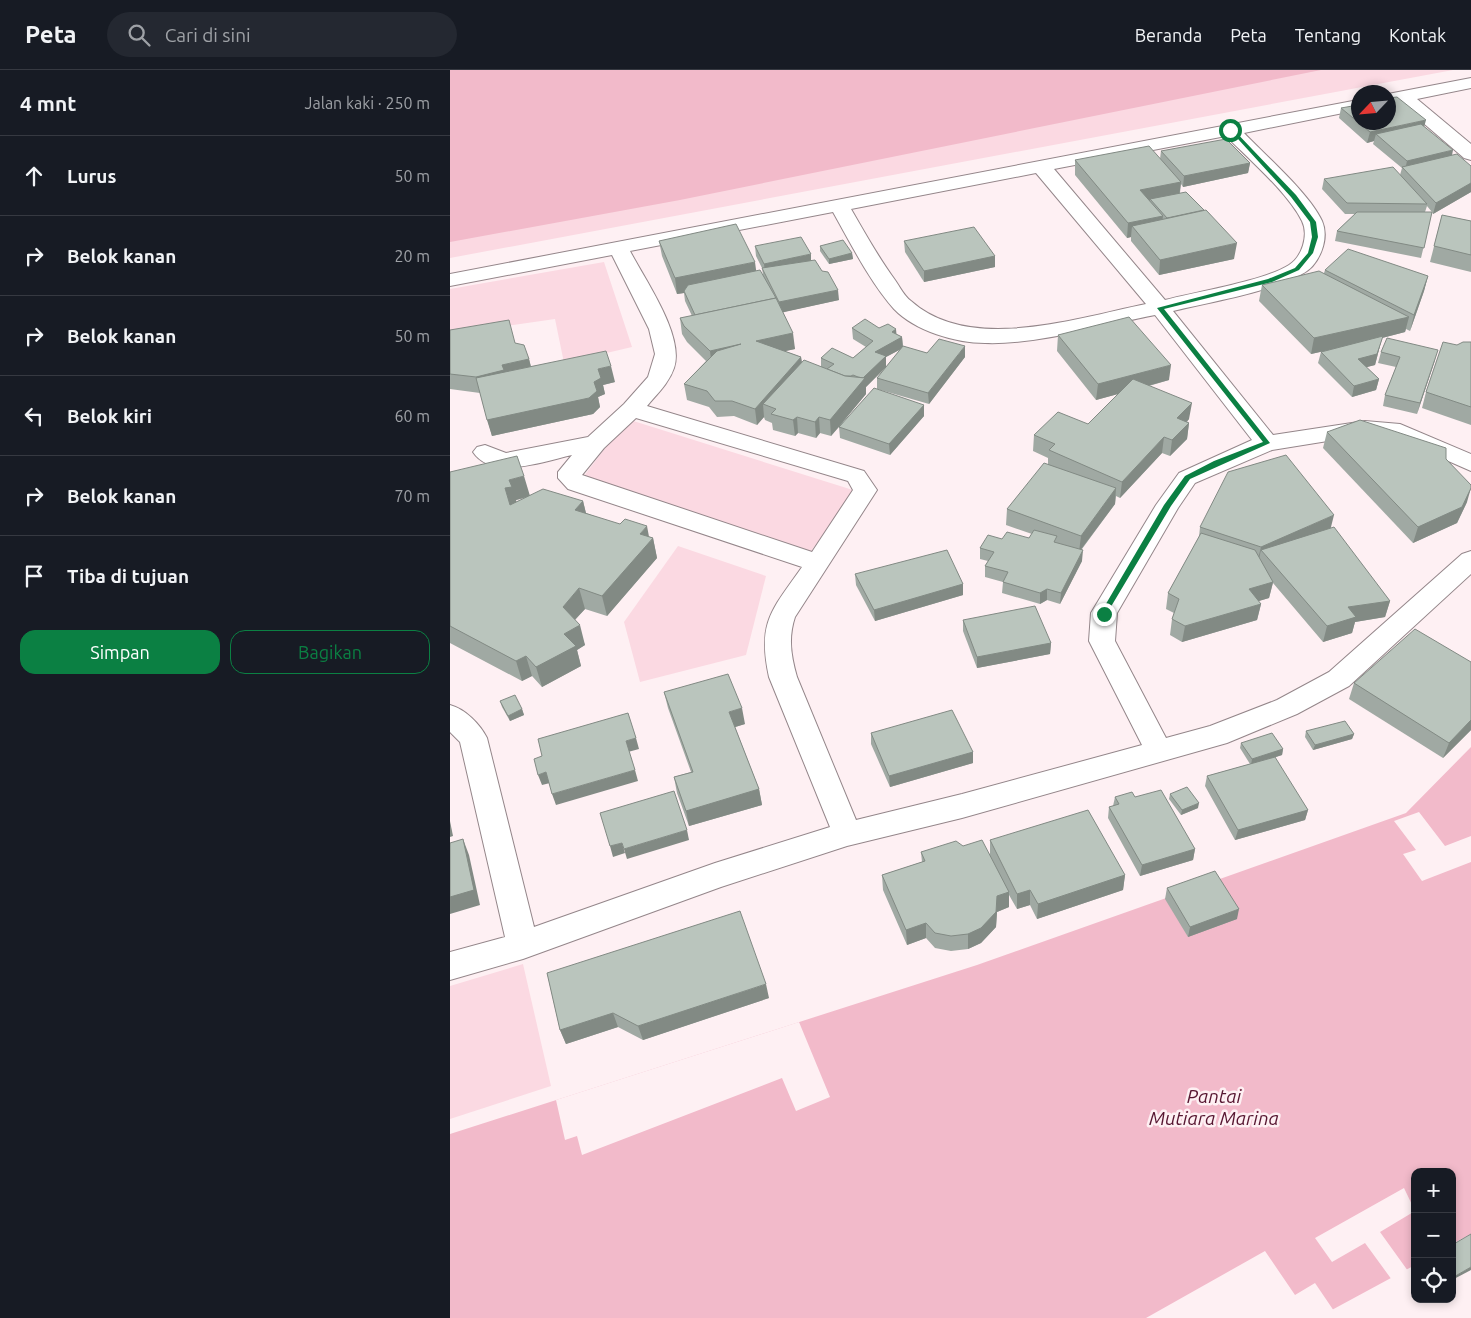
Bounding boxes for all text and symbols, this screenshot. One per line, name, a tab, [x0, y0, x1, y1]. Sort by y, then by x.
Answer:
search box	[107, 12, 457, 57]
text: Peta	[25, 21, 77, 48]
icon: search	[125, 21, 153, 49]
text: Cari di sini	[165, 24, 251, 46]
text: Beranda	[1135, 25, 1202, 45]
text: Peta	[1230, 25, 1267, 45]
text: Tentang	[1295, 25, 1361, 45]
text: Kontak	[1389, 25, 1446, 45]
north arrow	[1351, 85, 1396, 130]
text: 4 mnt	[20, 91, 76, 115]
text: Jalan kaki · 250 m	[305, 94, 430, 112]
route start	[1219, 119, 1242, 142]
icon: ahead	[20, 162, 48, 190]
text: Lurus	[67, 165, 116, 187]
text: 50 m	[394, 167, 430, 185]
icon: right	[20, 242, 48, 270]
text: Belok kanan	[67, 245, 176, 267]
text: 20 m	[394, 247, 430, 265]
icon: right	[20, 322, 48, 350]
text: Belok kanan	[67, 325, 176, 347]
text: 50 m	[394, 327, 430, 345]
icon: left	[20, 402, 48, 430]
text: Belok kiri	[67, 405, 152, 427]
text: 60 m	[394, 407, 430, 425]
icon: right	[20, 482, 48, 510]
text: Belok kanan	[67, 485, 176, 507]
text: 70 m	[394, 487, 430, 505]
icon: arrive	[20, 562, 48, 590]
text: Tiba di tujuan	[67, 565, 189, 587]
route end	[1093, 603, 1116, 626]
button: Simpan	[20, 630, 220, 674]
button: Bagikan	[230, 630, 430, 674]
water label: Pantai Mutiara Marina	[1149, 1085, 1279, 1129]
map controls	[1411, 1168, 1456, 1303]
button: +	[1411, 1168, 1456, 1213]
button: −	[1411, 1213, 1456, 1258]
button: locate	[1411, 1258, 1456, 1303]

